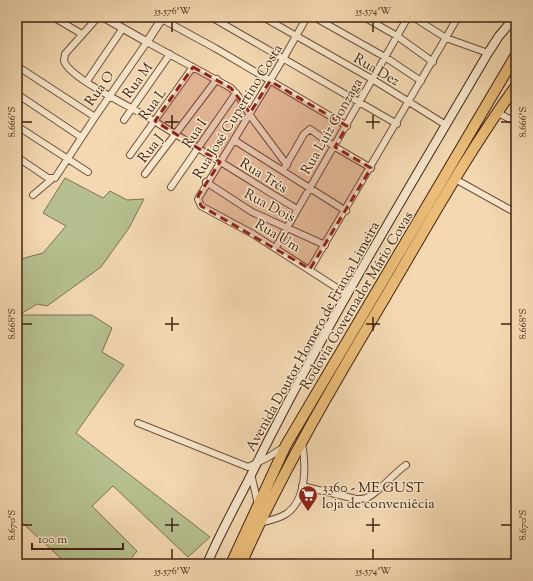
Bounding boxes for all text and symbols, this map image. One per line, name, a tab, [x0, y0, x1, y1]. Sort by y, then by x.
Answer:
text: 35.576°W	[153, 4, 191, 19]
text: 35.574°W	[355, 4, 391, 19]
street label: Rua José Cupertino Costa	[189, 40, 289, 183]
street label: Rua Dez	[349, 50, 403, 92]
street label: Rua M	[119, 59, 159, 103]
street label: Rua O	[81, 67, 120, 111]
street label: Rua Luiz Gonzaga	[297, 75, 369, 179]
street label: Rua L	[135, 84, 172, 125]
text: 8.666°S	[5, 107, 20, 137]
text: 8.666°S	[516, 107, 531, 137]
street label: Rua I	[178, 115, 213, 153]
street label: Rua J	[134, 131, 169, 168]
street label: Rua Três	[235, 154, 291, 199]
street label: Rua Dois	[240, 185, 298, 229]
street label: Rodovia Governador Mário Covas	[296, 208, 419, 394]
street label: Rua Um	[250, 215, 304, 258]
street label: Avenida Doutor Homero de França Limeira	[242, 218, 386, 456]
text: 8.668°S	[5, 309, 20, 339]
text: 8.668°S	[516, 309, 531, 339]
place label: 3360 - ME GUST loja de conveniêcia	[322, 479, 435, 515]
supermarket icon: 3360 - ME GUST loja de conveniêcia	[297, 484, 319, 512]
text: 8.670°S	[5, 510, 20, 540]
text: 8.670°S	[516, 510, 531, 540]
scale bar	[32, 525, 123, 551]
text: 100 m	[38, 531, 67, 549]
text: 35.576°W	[153, 564, 191, 579]
text: 35.574°W	[355, 564, 391, 579]

